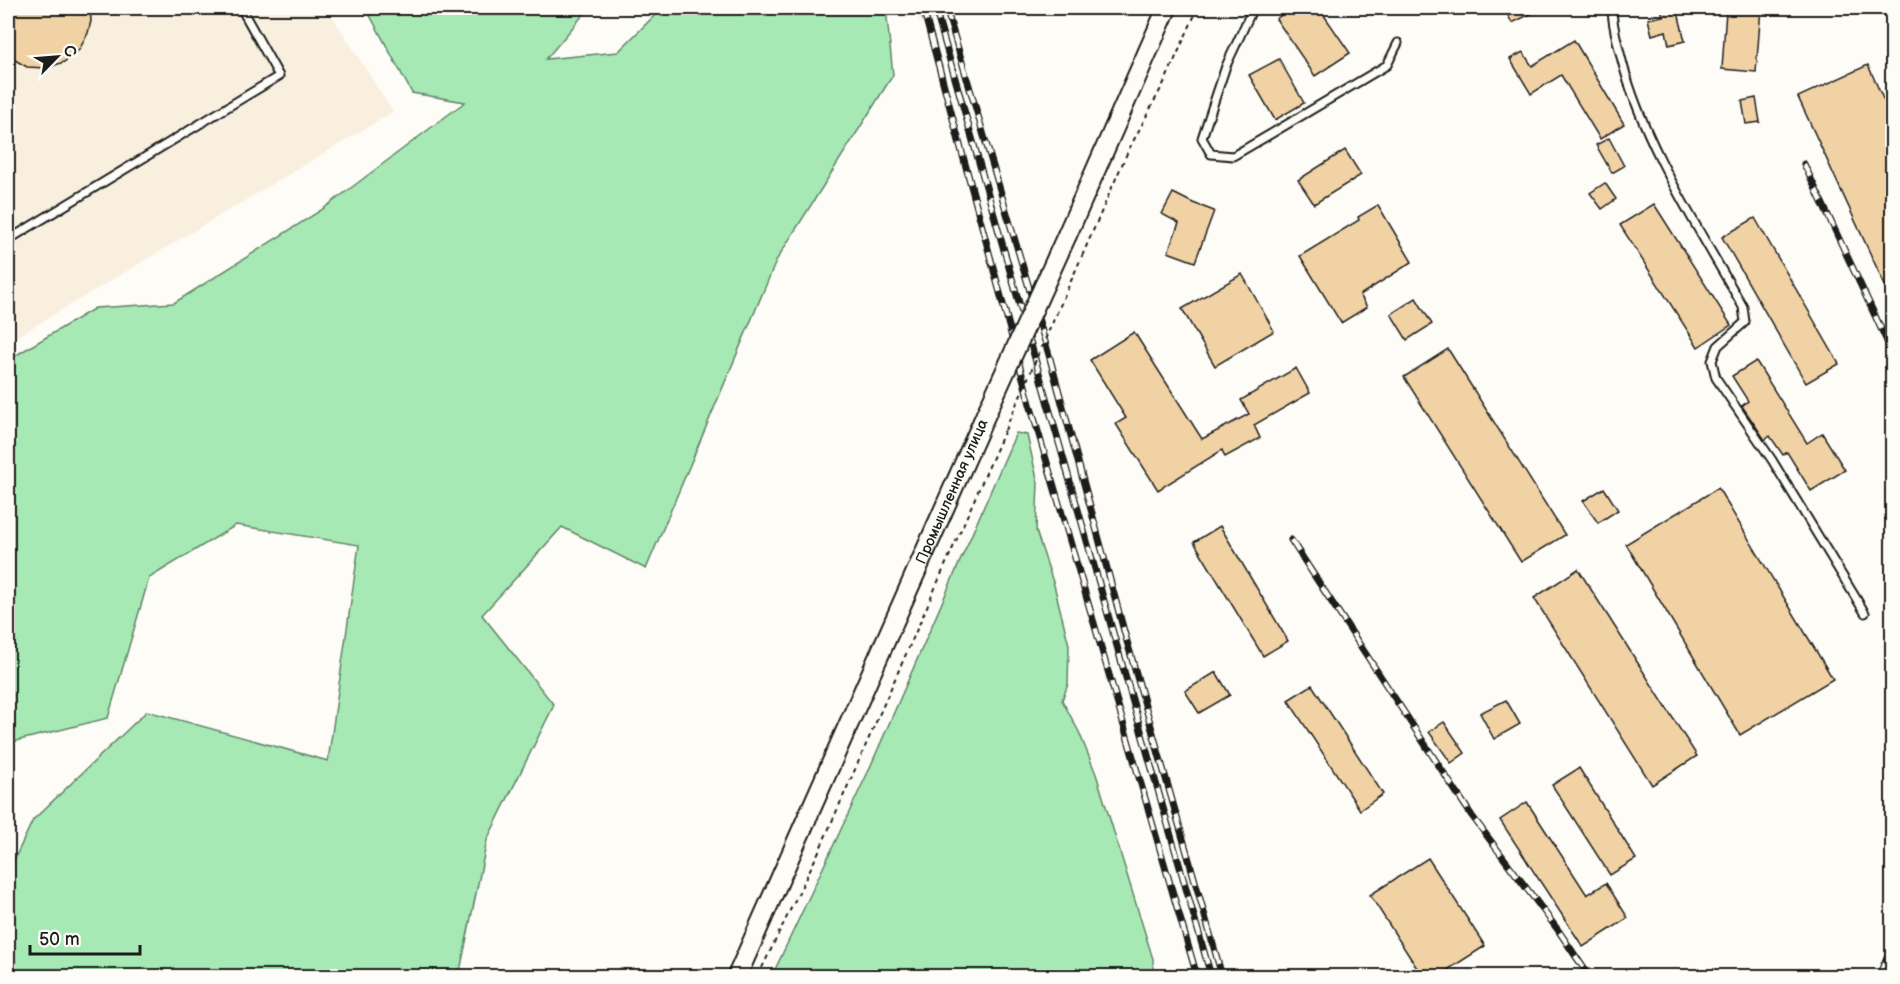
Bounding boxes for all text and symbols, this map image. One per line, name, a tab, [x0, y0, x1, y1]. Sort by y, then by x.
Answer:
north arrow	[27, 27, 87, 87]
text: С	[58, 42, 80, 60]
street label: Промышленная улица	[911, 416, 992, 567]
scale bar	[30, 918, 140, 956]
text: 50 m	[39, 929, 80, 950]

